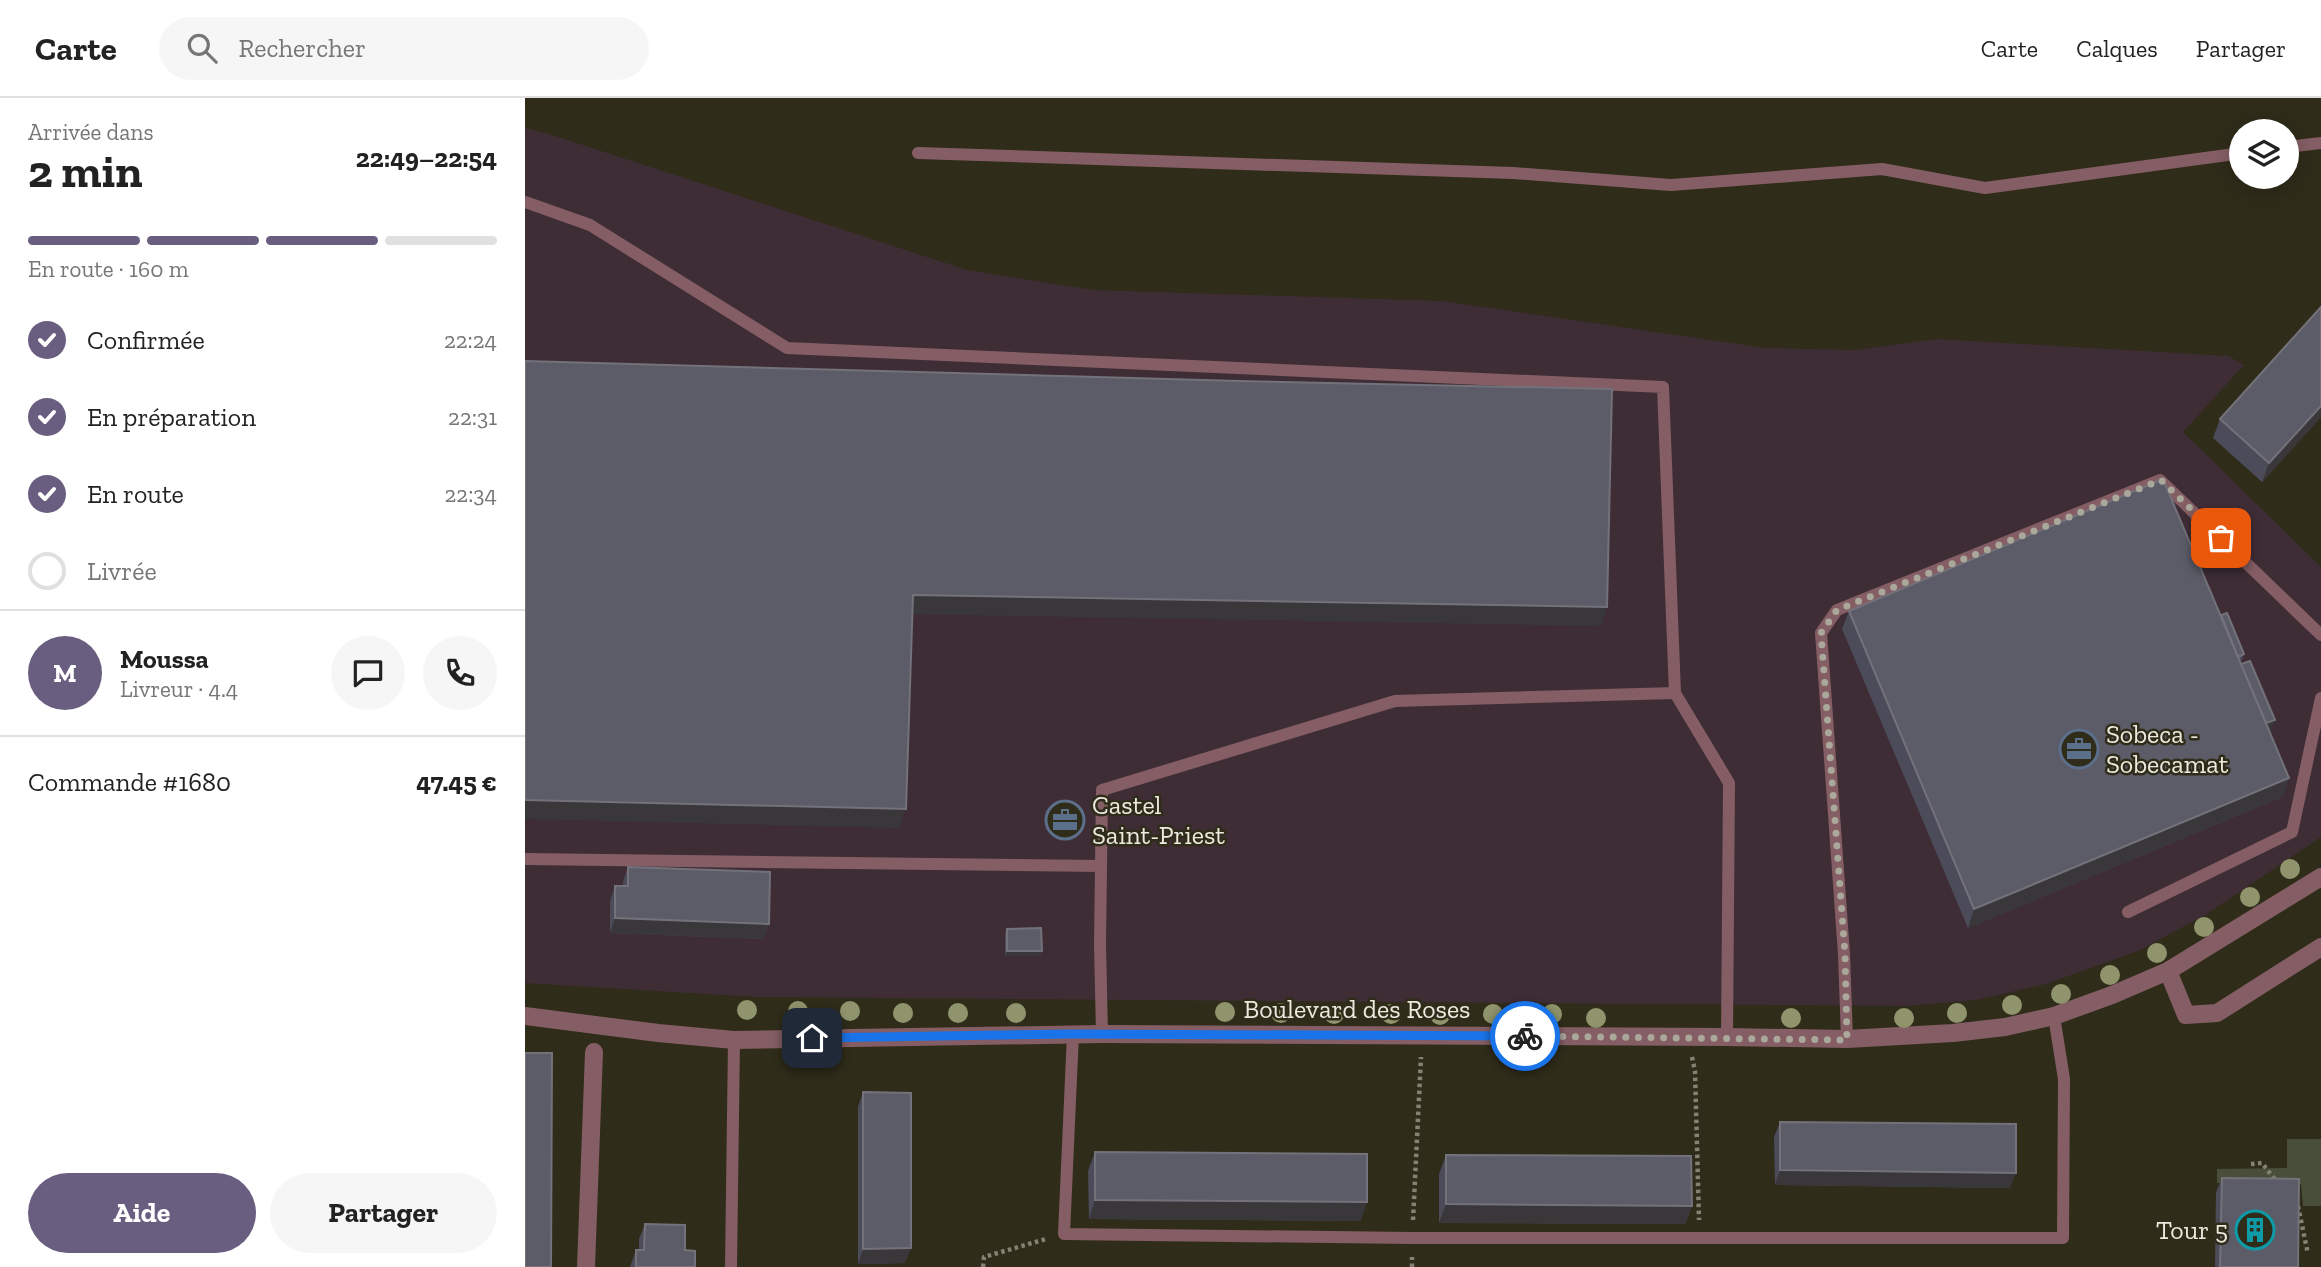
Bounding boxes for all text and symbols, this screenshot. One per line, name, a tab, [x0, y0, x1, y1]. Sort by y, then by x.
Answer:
search box	[159, 17, 649, 80]
text: Carte	[35, 29, 117, 68]
icon: search	[183, 29, 221, 67]
text: Rechercher	[239, 32, 366, 64]
text: Carte	[1981, 34, 2038, 63]
text: Calques	[2076, 34, 2158, 63]
text: Partager	[2196, 34, 2286, 63]
text: Arrivée dans	[28, 118, 154, 146]
map controls	[2229, 119, 2299, 189]
button: layers	[2229, 119, 2299, 189]
text: 22:49–22:54	[356, 142, 497, 174]
text: 2 min	[28, 144, 143, 199]
text: En route · 160 m	[28, 255, 189, 283]
icon: check	[28, 321, 66, 359]
text: Confirmée	[87, 324, 205, 356]
text: 22:24	[444, 326, 497, 354]
icon: check	[28, 398, 66, 436]
text: En préparation	[87, 401, 256, 433]
text: 22:31	[448, 403, 497, 431]
icon: check	[28, 475, 66, 513]
text: En route	[87, 478, 184, 510]
text: 22:34	[445, 480, 497, 508]
pin	[2191, 508, 2251, 568]
icon: bag	[2202, 519, 2240, 557]
text: Livrée	[87, 555, 157, 587]
button: chat	[331, 636, 405, 710]
button: phone	[423, 636, 497, 710]
text: Moussa	[120, 643, 209, 675]
text: M	[53, 657, 77, 689]
text: Livreur · 4.4	[120, 675, 238, 703]
place label: Sobeca - Sobecamat	[2106, 718, 2229, 780]
office icon: Sobeca - Sobecamat	[2058, 728, 2100, 770]
text: Commande #1680	[28, 766, 231, 798]
text: 47.45 €	[416, 766, 497, 798]
place label: Castel Saint-Priest	[1092, 789, 1225, 851]
office icon: Castel Saint-Priest	[1044, 799, 1086, 841]
street label: Boulevard des Roses	[1243, 993, 1471, 1025]
courier	[1490, 1001, 1560, 1071]
pin	[782, 1008, 842, 1068]
icon: bike	[1506, 1017, 1544, 1055]
icon: home	[793, 1019, 831, 1057]
button: Aide	[28, 1173, 256, 1253]
button: Partager	[270, 1173, 497, 1253]
building icon: Tour 5	[2234, 1209, 2276, 1251]
place label: Tour 5	[2156, 1214, 2228, 1246]

